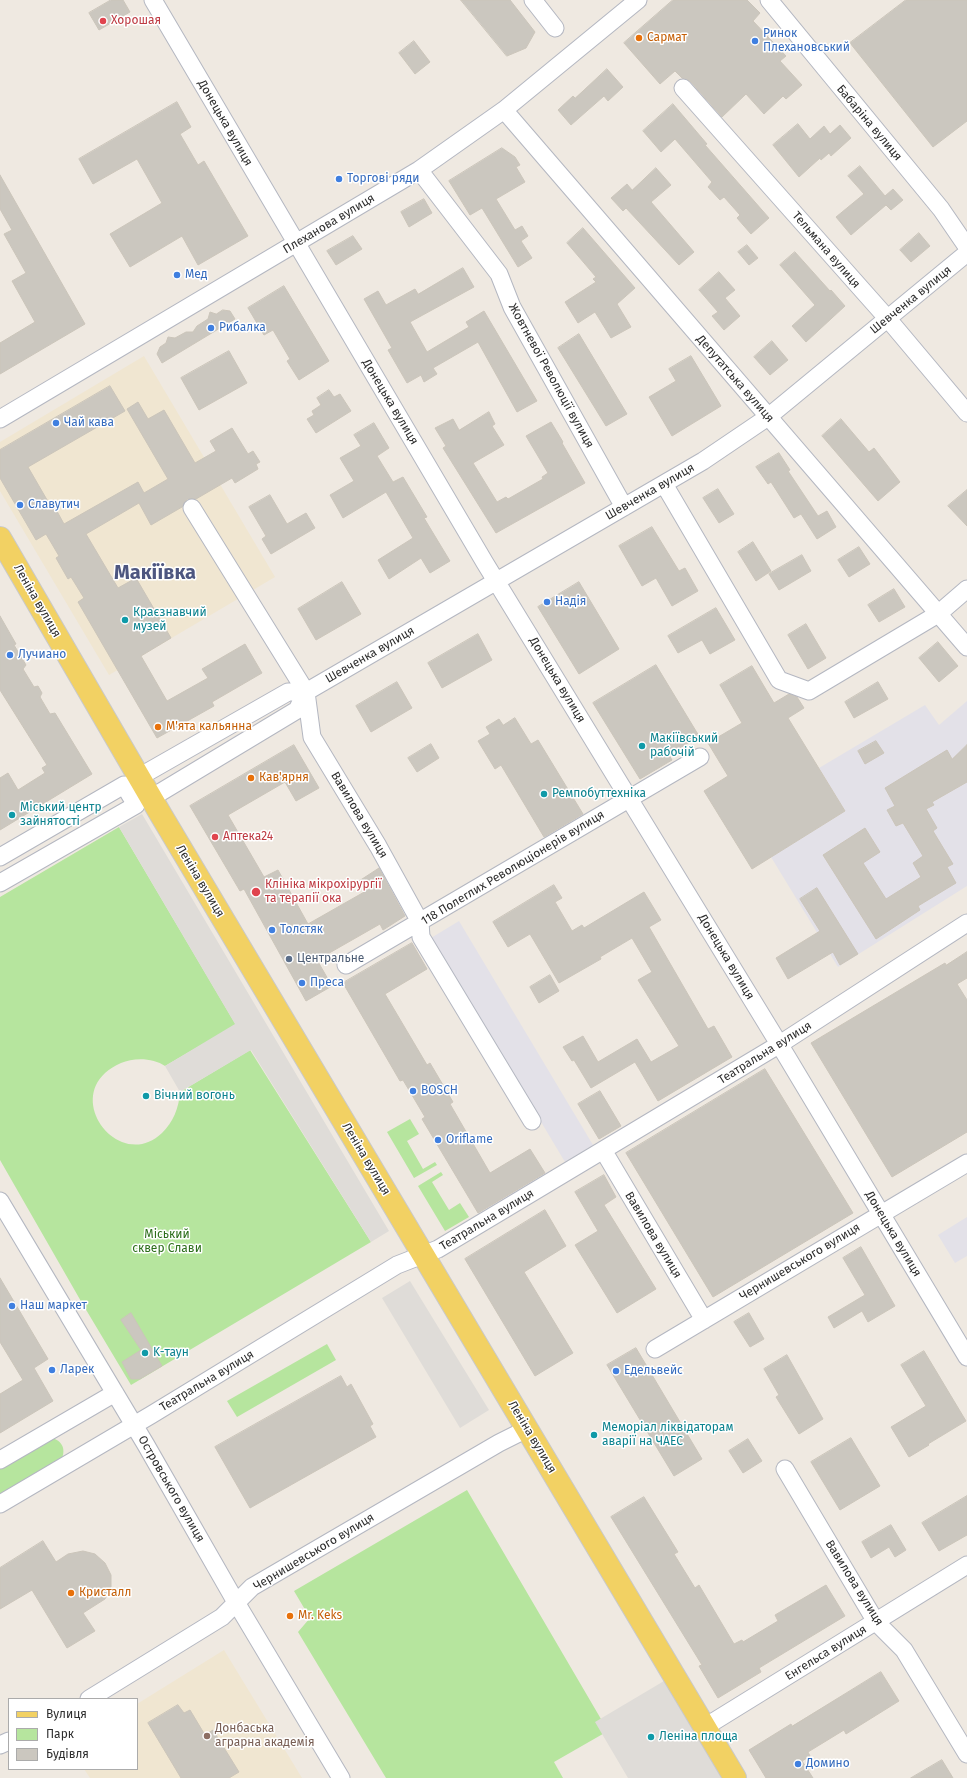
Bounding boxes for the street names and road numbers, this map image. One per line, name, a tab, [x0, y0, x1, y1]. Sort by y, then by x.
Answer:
street label: Донецька вулиця	[194, 77, 256, 169]
street label: Бабаріна вулиця	[833, 82, 905, 164]
street label: Плеханова вулиця	[281, 191, 377, 257]
street label: Тельмана вулиця	[789, 209, 863, 291]
street label: Шевченка вулиця	[867, 263, 955, 337]
street label: Жовтневої Революції вулиця	[505, 301, 597, 451]
street label: Депутатська вулиця	[693, 332, 777, 426]
street label: Донецька вулиця	[359, 357, 421, 447]
street label: Шевченка вулиця	[603, 461, 697, 523]
street label: Леніна вулиця	[10, 562, 64, 640]
street label: Шевченка вулиця	[323, 624, 417, 686]
street label: Донецька вулиця	[526, 635, 588, 725]
street label: Вавилова вулиця	[328, 769, 390, 861]
street label: 118 Полеглих Революціонерів вулиця	[419, 808, 607, 928]
street label: Леніна вулиця	[173, 842, 227, 920]
street label: Донецька вулиця	[695, 912, 757, 1002]
street label: Театральна вулиця	[716, 1018, 814, 1088]
street label: Леніна вулиця	[339, 1120, 393, 1198]
street label: Театральна вулиця	[437, 1186, 537, 1254]
street label: Вавилова вулиця	[622, 1189, 684, 1281]
street label: Донецька вулиця	[862, 1189, 924, 1279]
street label: Чернишевського вулиця	[737, 1220, 863, 1304]
street label: Театральна вулиця	[157, 1347, 257, 1415]
street label: Леніна вулиця	[505, 1398, 559, 1476]
street label: Островського вулиця	[135, 1433, 207, 1545]
street label: Чернишевського вулиця	[251, 1510, 377, 1594]
street label: Вавилова вулиця	[822, 1538, 886, 1628]
street label: Енгельса вулиця	[783, 1622, 869, 1684]

